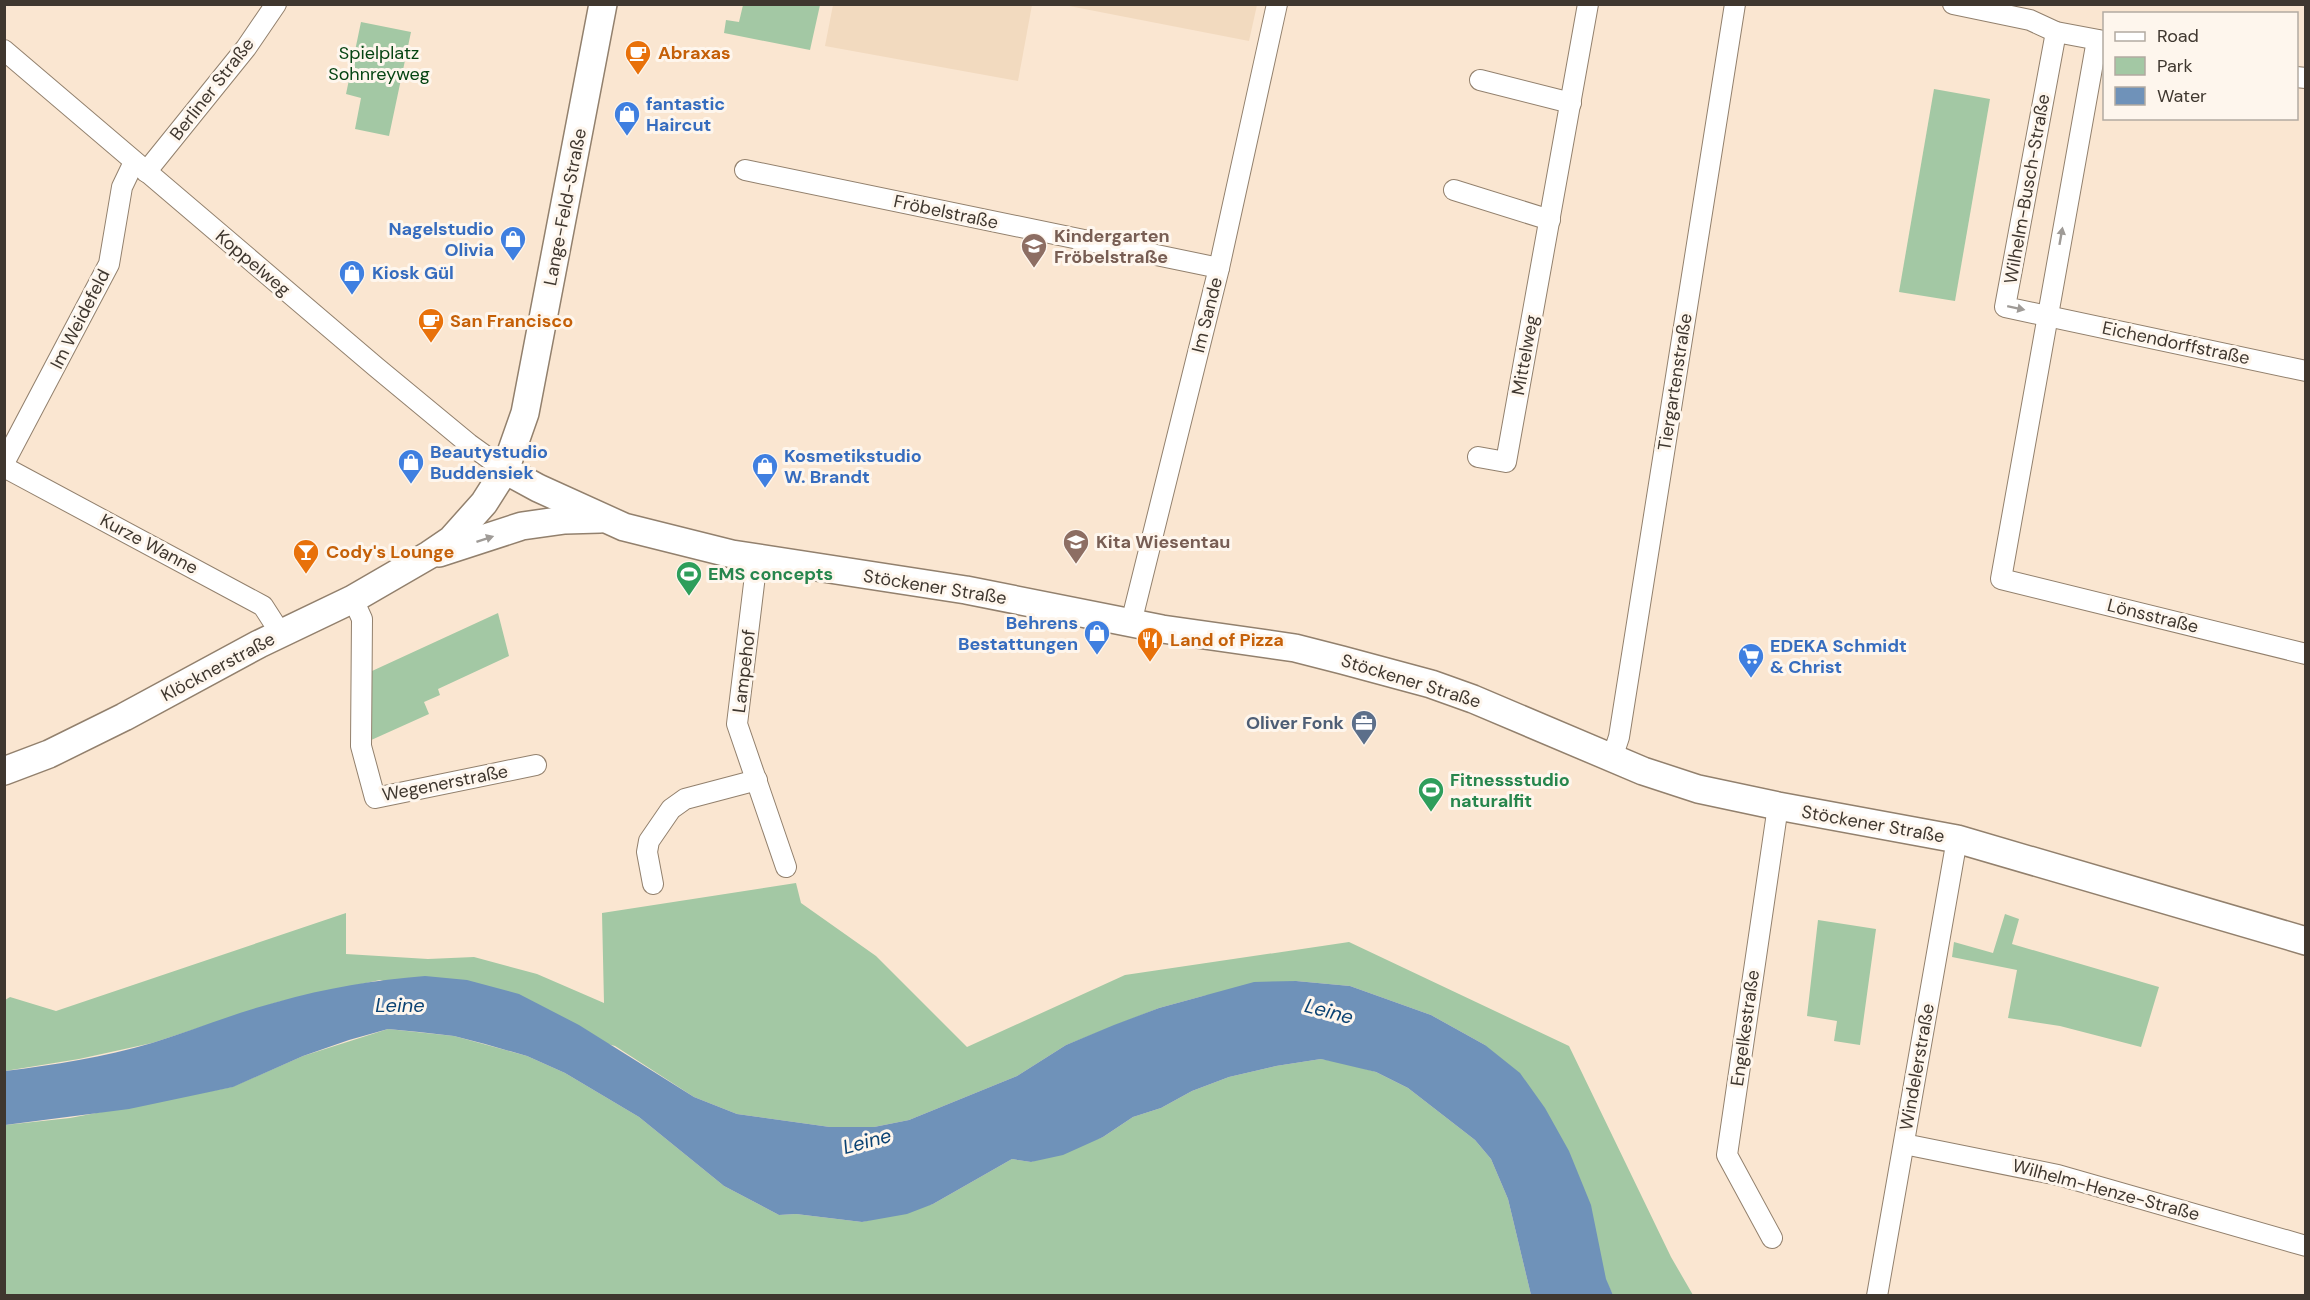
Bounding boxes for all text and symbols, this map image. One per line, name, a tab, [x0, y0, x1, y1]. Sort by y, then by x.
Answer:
legend	[2103, 12, 2298, 120]
text: Road	[2157, 24, 2199, 48]
street label: Berliner Straße	[164, 33, 260, 145]
cafe icon: Abraxas	[623, 38, 653, 76]
park label: Spielplatz Sohnreyweg	[328, 41, 430, 86]
place label: Abraxas	[658, 41, 731, 65]
text: Park	[2157, 54, 2193, 78]
text: Water	[2157, 84, 2207, 108]
place label: fantastic Haircut	[646, 92, 725, 137]
street label: Wilhelm-Busch-Straße	[1998, 92, 2056, 286]
shop icon: fantastic Haircut	[612, 99, 642, 137]
street label: Lange-Feld-Straße	[538, 126, 592, 288]
street label: Fröbelstraße	[892, 189, 1000, 235]
place label: Nagelstudio Olivia	[388, 217, 494, 262]
shop icon: Nagelstudio Olivia	[498, 224, 528, 262]
place label: Kindergarten Fröbelstraße	[1054, 224, 1170, 269]
street label: Koppelweg	[210, 225, 296, 301]
one-way arrow	[2056, 226, 2065, 245]
school or university icon: Kindergarten Fröbelstraße	[1019, 231, 1049, 269]
shop icon: Kiosk Gül	[337, 258, 367, 296]
place label: Kiosk Gül	[372, 261, 454, 285]
street label: Im Weidefeld	[45, 265, 115, 373]
street label: Im Sande	[1186, 275, 1228, 355]
one-way arrow	[2007, 304, 2026, 313]
cafe icon: San Francisco	[416, 306, 446, 344]
place label: San Francisco	[450, 309, 573, 333]
street label: Tiergartenstraße	[1652, 311, 1698, 453]
street label: Mittelweg	[1506, 313, 1544, 397]
street label: Eichendorffstraße	[2100, 316, 2252, 370]
place label: Beautystudio Buddensiek	[430, 440, 548, 485]
place label: Kosmetikstudio W. Brandt	[784, 444, 922, 489]
shop icon: Beautystudio Buddensiek	[396, 447, 426, 485]
shop icon: Kosmetikstudio W. Brandt	[750, 451, 780, 489]
street label: Kurze Wanne	[96, 508, 202, 580]
school or university icon: Kita Wiesentau	[1061, 527, 1091, 565]
place label: Kita Wiesentau	[1096, 530, 1230, 554]
one-way arrow	[476, 534, 494, 544]
bar icon: Cody's Lounge	[291, 537, 321, 575]
place label: Cody's Lounge	[326, 540, 454, 564]
sports icon: EMS concepts	[674, 559, 704, 597]
place label: EMS concepts	[708, 562, 833, 586]
street label: Stöckener Straße	[862, 564, 1008, 610]
street label: Lönsstraße	[2105, 593, 2201, 639]
place label: Behrens Bestattungen	[958, 611, 1078, 656]
shop icon: Behrens Bestattungen	[1082, 618, 1112, 656]
restaurant icon: Land of Pizza	[1135, 625, 1165, 663]
street label: Klöcknerstraße	[157, 627, 279, 707]
street label: Lampehof	[727, 628, 761, 714]
place label: Land of Pizza	[1170, 628, 1284, 652]
place label: EDEKA Schmidt & Christ	[1770, 634, 1907, 679]
supermarket icon: EDEKA Schmidt & Christ	[1736, 641, 1766, 679]
street label: Stöckener Straße	[1338, 648, 1484, 714]
office icon: Oliver Fonk	[1349, 708, 1379, 746]
place label: Oliver Fonk	[1246, 711, 1345, 735]
street label: Wegenerstraße	[380, 759, 510, 807]
place label: Fitnessstudio naturalfit	[1450, 768, 1570, 813]
sports icon: Fitnessstudio naturalfit	[1416, 775, 1446, 813]
street label: Stöckener Straße	[1800, 800, 1946, 848]
street label: Engelkestraße	[1725, 968, 1765, 1088]
water label: Leine	[375, 992, 425, 1018]
water label: Leine	[1302, 992, 1356, 1030]
street label: Windelerstraße	[1894, 1002, 1940, 1132]
water label: Leine	[840, 1122, 894, 1160]
street label: Wilhelm-Henze-Straße	[2010, 1153, 2202, 1227]

